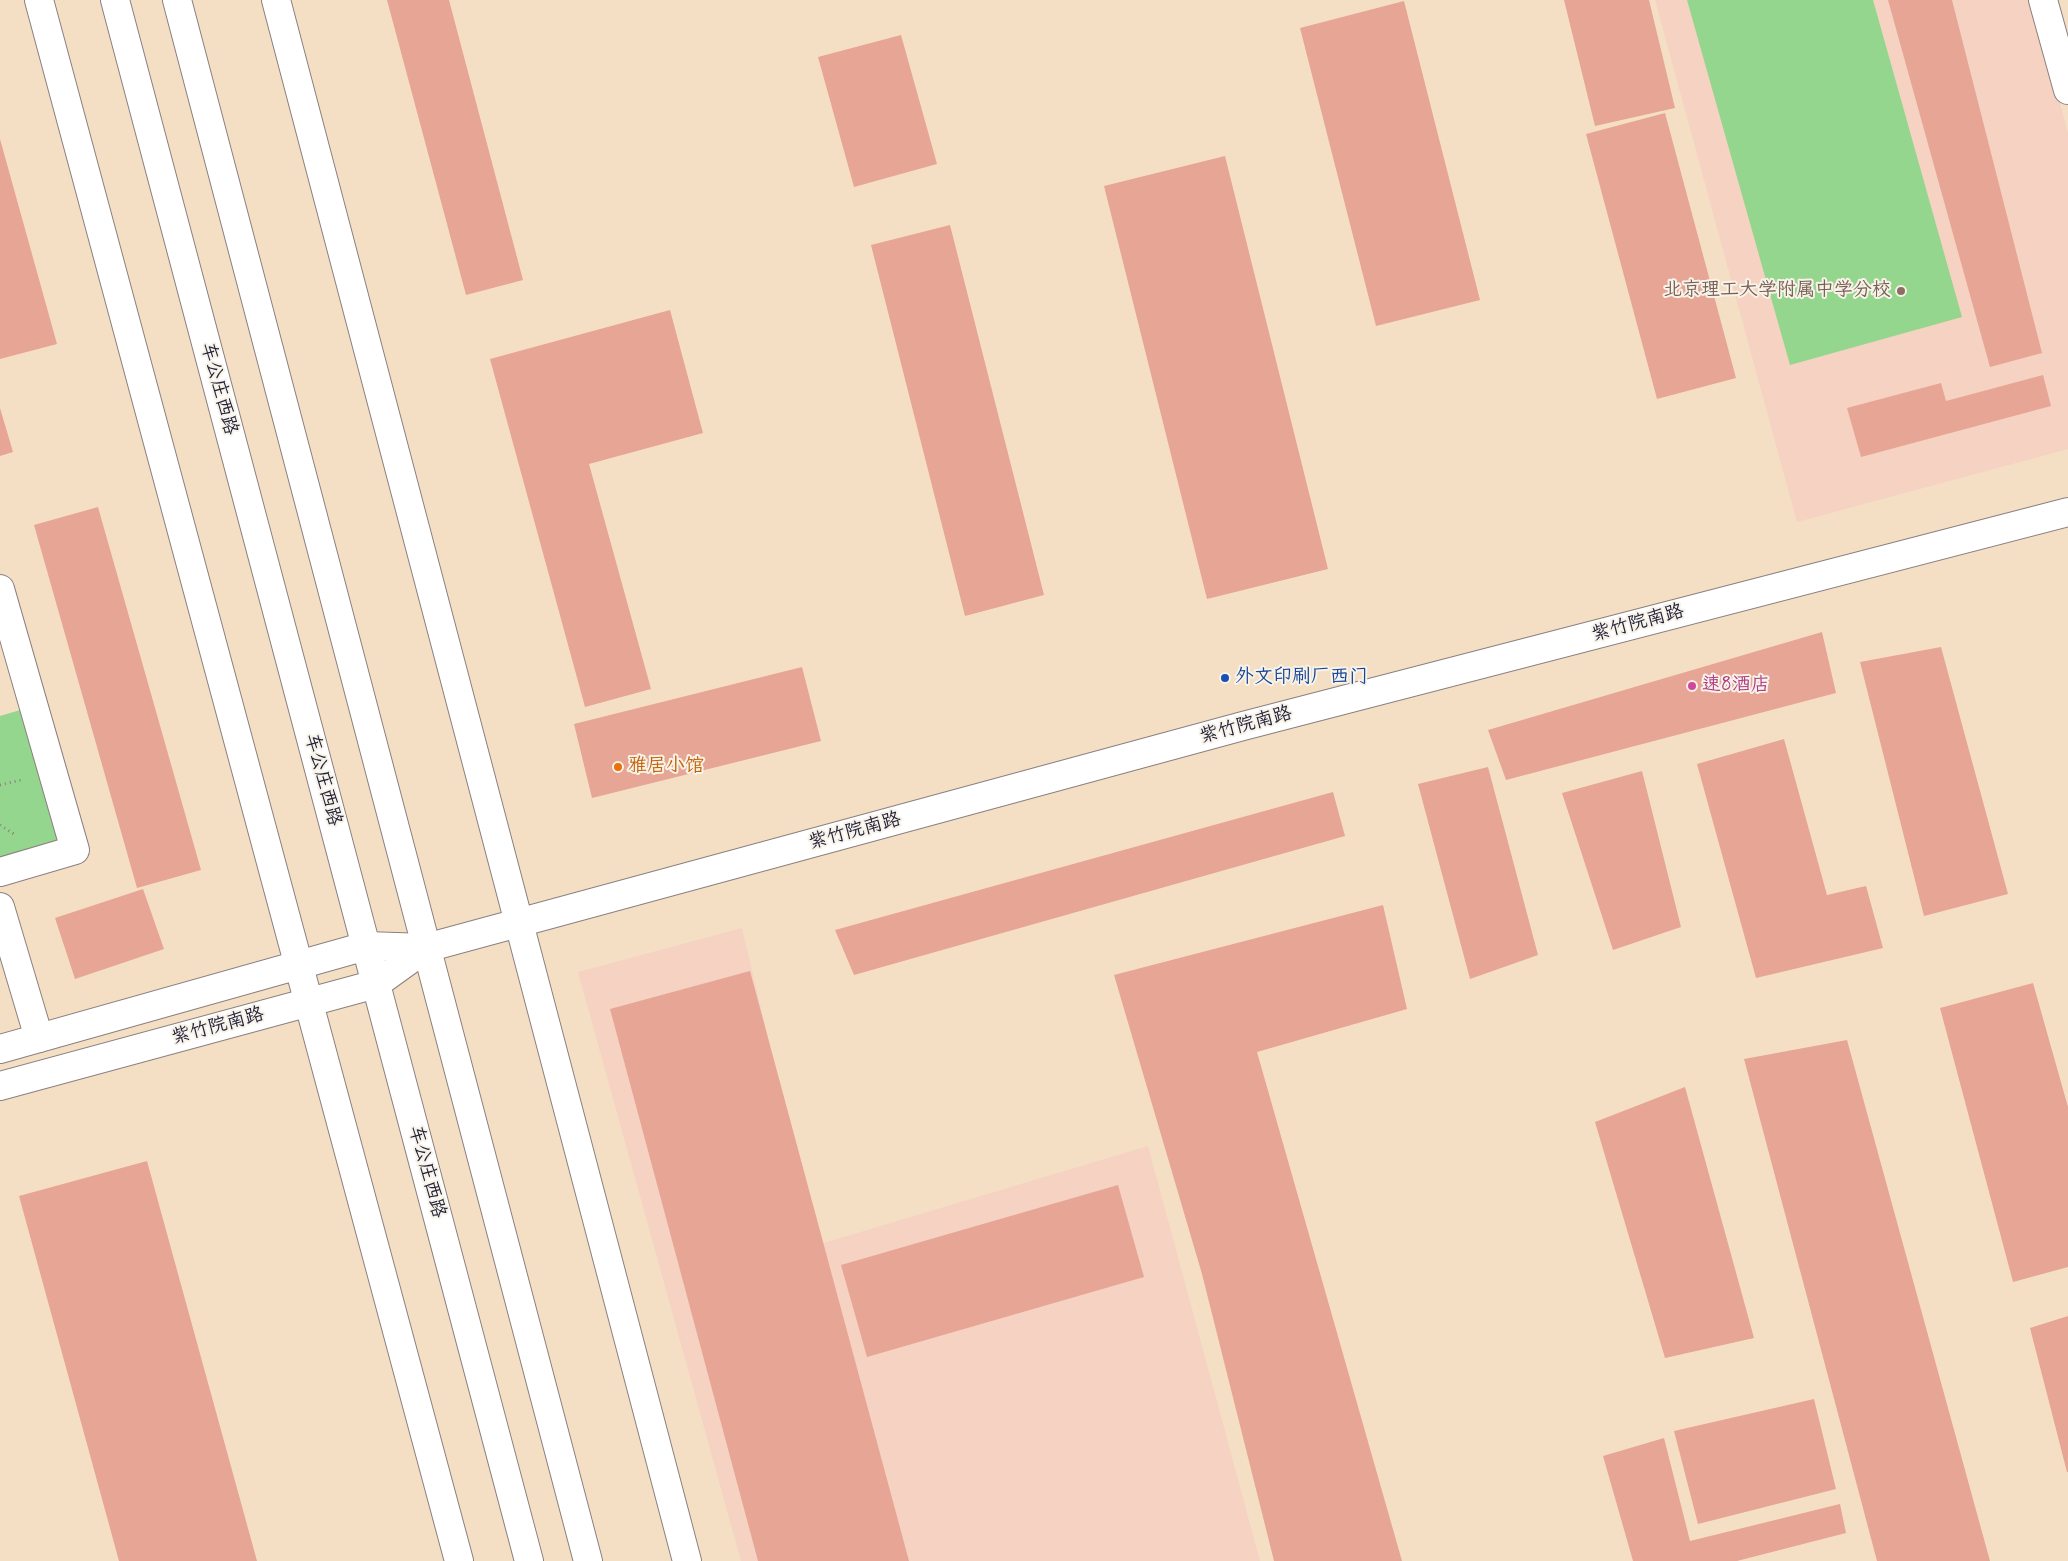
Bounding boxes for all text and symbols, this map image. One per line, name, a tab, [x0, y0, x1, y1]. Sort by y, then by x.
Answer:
place label: 北京理工大学附属中学分校	[1663, 280, 1891, 302]
marker: 北京理工大学附属中学分校	[1895, 285, 1907, 297]
street label: 车公庄西路	[195, 340, 241, 438]
street label: 紫竹院南路	[1589, 601, 1687, 647]
place label: 外文印刷厂西门	[1235, 667, 1368, 689]
marker: 外文印刷厂西门	[1219, 672, 1231, 684]
place label: 速8酒店	[1702, 675, 1770, 697]
marker: 速8酒店	[1686, 680, 1698, 692]
street label: 紫竹院南路	[1197, 703, 1295, 749]
street label: 车公庄西路	[299, 731, 345, 829]
place label: 雅居小馆	[628, 756, 704, 778]
marker: 雅居小馆	[612, 761, 624, 773]
street label: 紫竹院南路	[806, 809, 904, 855]
street label: 紫竹院南路	[169, 1004, 267, 1050]
street label: 车公庄西路	[403, 1123, 449, 1221]

